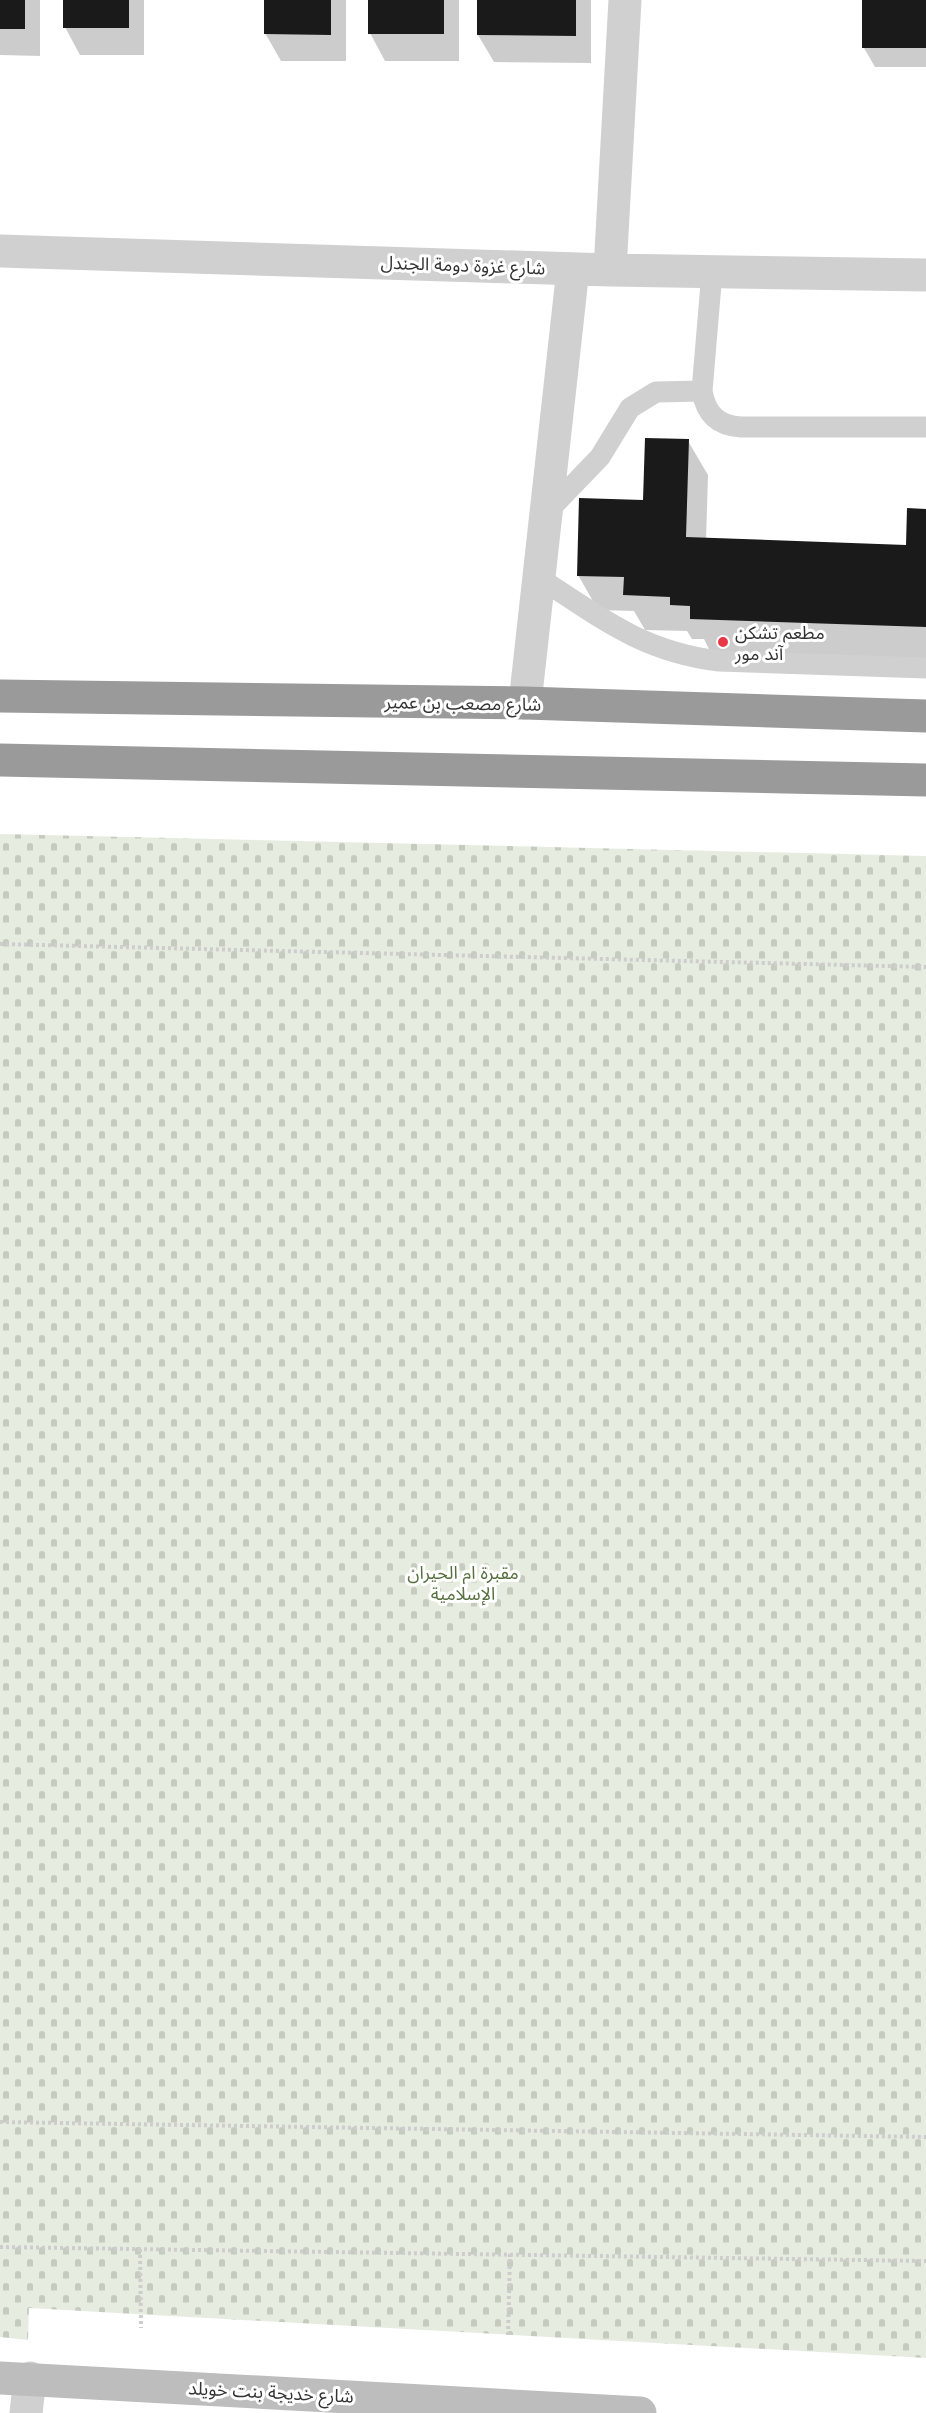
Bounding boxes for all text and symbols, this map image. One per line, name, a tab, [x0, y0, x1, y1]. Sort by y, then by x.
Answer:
street label: شارع غزوة دومة الجندل	[380, 251, 546, 282]
place label: مطعم تشكن آند مور	[734, 621, 825, 665]
marker: مطعم تشكن آند مور	[716, 635, 730, 649]
street label: شارع مصعب بن عمير	[383, 690, 542, 719]
park label: مقبرة ام الحيران الإسلامية	[407, 1561, 519, 1606]
street label: شارع خديجة بنت خويلد	[187, 2376, 354, 2411]

